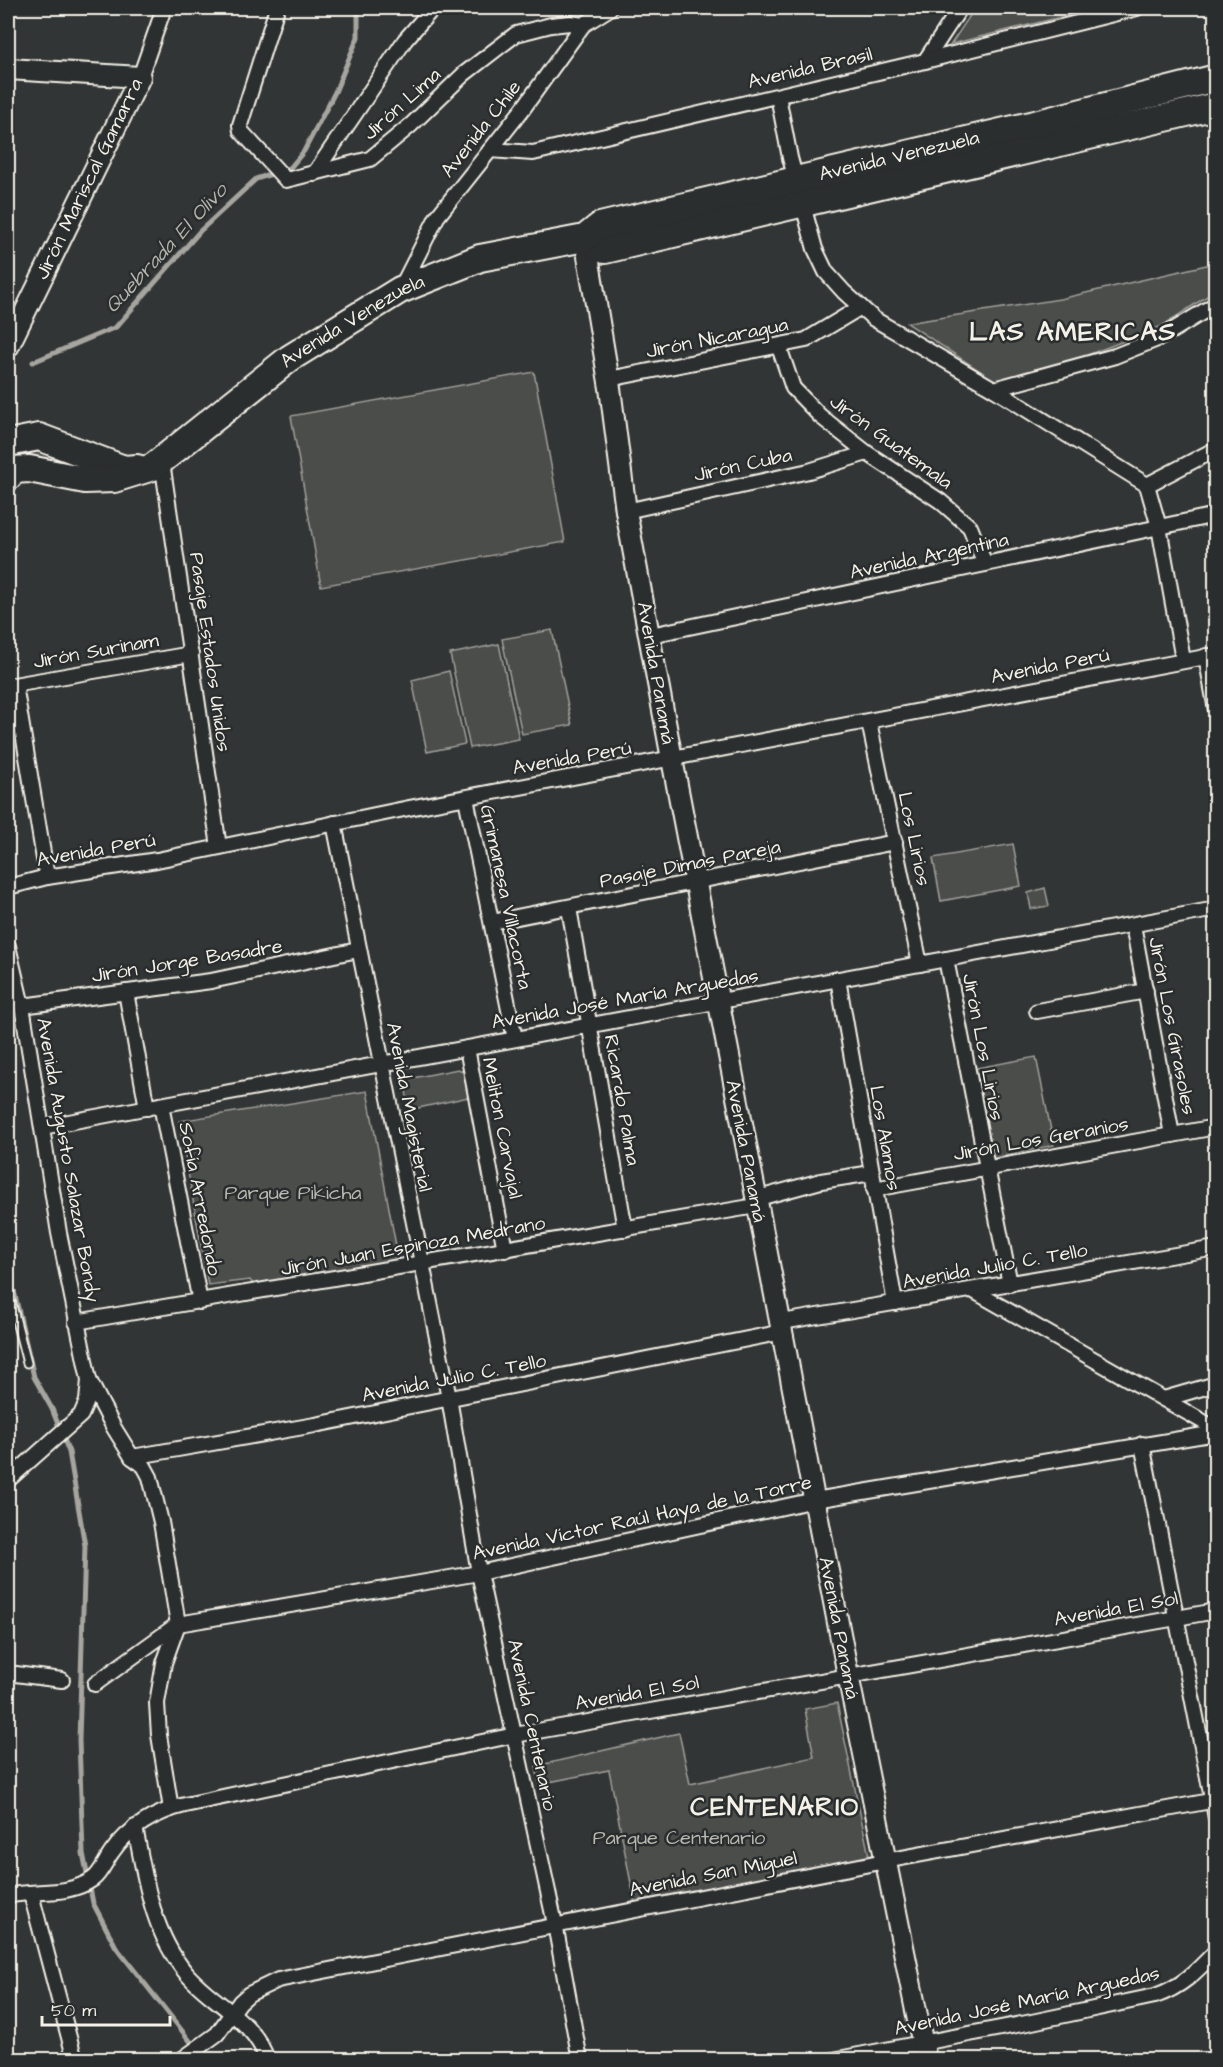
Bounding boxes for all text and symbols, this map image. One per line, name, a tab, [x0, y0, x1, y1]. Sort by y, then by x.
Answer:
street label: Avenida Brasil	[745, 40, 875, 96]
street label: Jirón Lima	[357, 61, 447, 147]
street label: Jirón Mariscal Gamarra	[28, 74, 150, 284]
street label: Avenida Chile	[434, 74, 528, 184]
street label: Avenida Venezuela	[816, 124, 982, 188]
water label: Quebrada El Olivo	[98, 175, 235, 319]
street label: Avenida Venezuela	[274, 268, 429, 375]
street label: Jirón Nicaragua	[644, 311, 791, 366]
district label: LAS AMERICAS	[969, 314, 1177, 350]
street label: Jirón Guatemala	[824, 388, 958, 496]
street label: Jirón Cuba	[691, 441, 795, 489]
street label: Avenida Argentina	[847, 525, 1011, 587]
street label: Pasaje Estados Unidos	[182, 551, 238, 753]
street label: Avenida Panamá	[630, 600, 682, 746]
street label: Jirón Surinam	[31, 626, 161, 676]
street label: Avenida Perú	[988, 641, 1112, 691]
street label: Avenida Perú	[510, 734, 634, 782]
street label: Los Lirios	[890, 789, 938, 889]
street label: Grimanesa Villacorta	[473, 802, 539, 992]
street label: Avenida Perú	[34, 826, 158, 874]
street label: Pasaje Dimas Pareja	[597, 833, 783, 895]
street label: Jirón Jorge Basadre	[90, 932, 285, 991]
street label: Jirón Los Girasoles	[1141, 935, 1203, 1117]
street label: Avenida José María Arguedas	[489, 962, 761, 1037]
street label: Jirón Los Lirios	[955, 971, 1011, 1123]
street label: Avenida Augusto Salazar Bondy	[28, 1016, 107, 1305]
street label: Avenida Magisterial	[378, 1020, 439, 1194]
street label: Ricardo Palma	[597, 1032, 647, 1168]
street label: Meliton Carvajal	[475, 1055, 529, 1201]
street label: Avenida Panamá	[718, 1077, 774, 1225]
street label: Los Alamos	[862, 1083, 908, 1193]
street label: Jirón Los Geranios	[951, 1110, 1131, 1168]
street label: Sofía Arredondo	[171, 1120, 229, 1278]
park label: Parque Pikicha	[224, 1179, 362, 1207]
street label: Jirón Juan Espinoza Medrano	[278, 1209, 548, 1283]
street label: Avenida Julio C. Tello	[900, 1236, 1090, 1296]
street label: Avenida Julio C. Tello	[359, 1346, 549, 1410]
street label: Avenida Víctor Raúl Haya de la Torre	[470, 1468, 815, 1569]
street label: Avenida Panamá	[811, 1554, 867, 1702]
street label: Avenida El Sol	[1052, 1584, 1180, 1634]
street label: Avenida Centenario	[500, 1637, 564, 1813]
street label: Avenida El Sol	[573, 1668, 701, 1718]
district label: CENTENARIO	[690, 1789, 860, 1825]
park label: Parque Centenario	[593, 1824, 765, 1852]
street label: Avenida San Miguel	[627, 1844, 800, 1905]
street label: Avenida José María Arguedas	[892, 1959, 1163, 2044]
scale bar	[42, 1989, 170, 2027]
text: 50 m	[51, 1998, 96, 2023]

